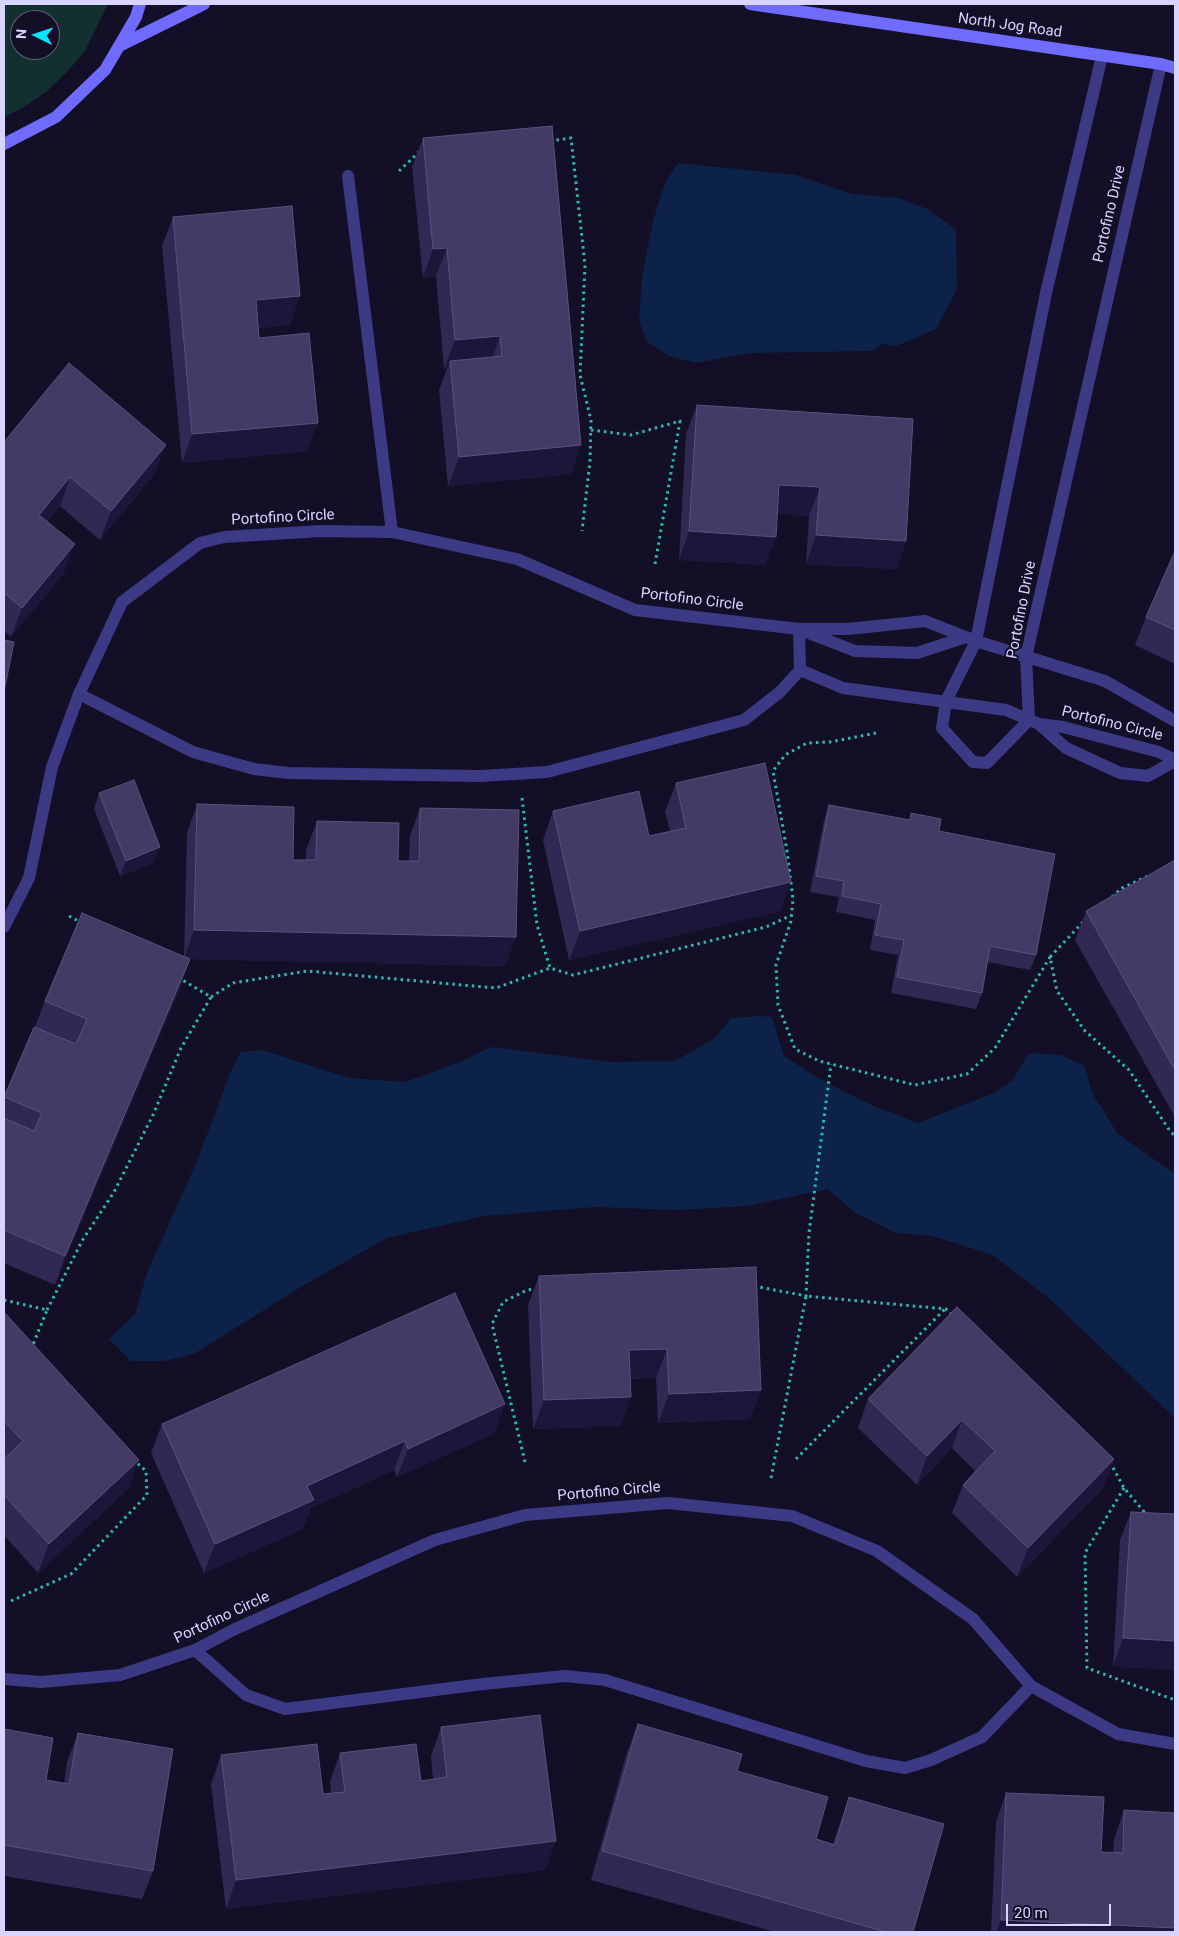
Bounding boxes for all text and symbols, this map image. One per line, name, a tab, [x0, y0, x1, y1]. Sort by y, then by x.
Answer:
north arrow	[10, 10, 60, 60]
street label: North Jog Road	[957, 10, 1063, 42]
text: N	[13, 29, 29, 40]
street label: Portofino Drive	[1090, 164, 1130, 264]
street label: Portofino Circle	[231, 506, 335, 530]
street label: Portofino Drive	[1004, 560, 1040, 660]
street label: Portofino Circle	[640, 585, 744, 615]
street label: Portofino Circle	[1060, 703, 1164, 745]
street label: Portofino Circle	[557, 1479, 661, 1505]
street label: Portofino Circle	[171, 1588, 273, 1648]
scale bar	[1009, 1894, 1114, 1926]
text: 20 m	[1014, 1904, 1048, 1922]

